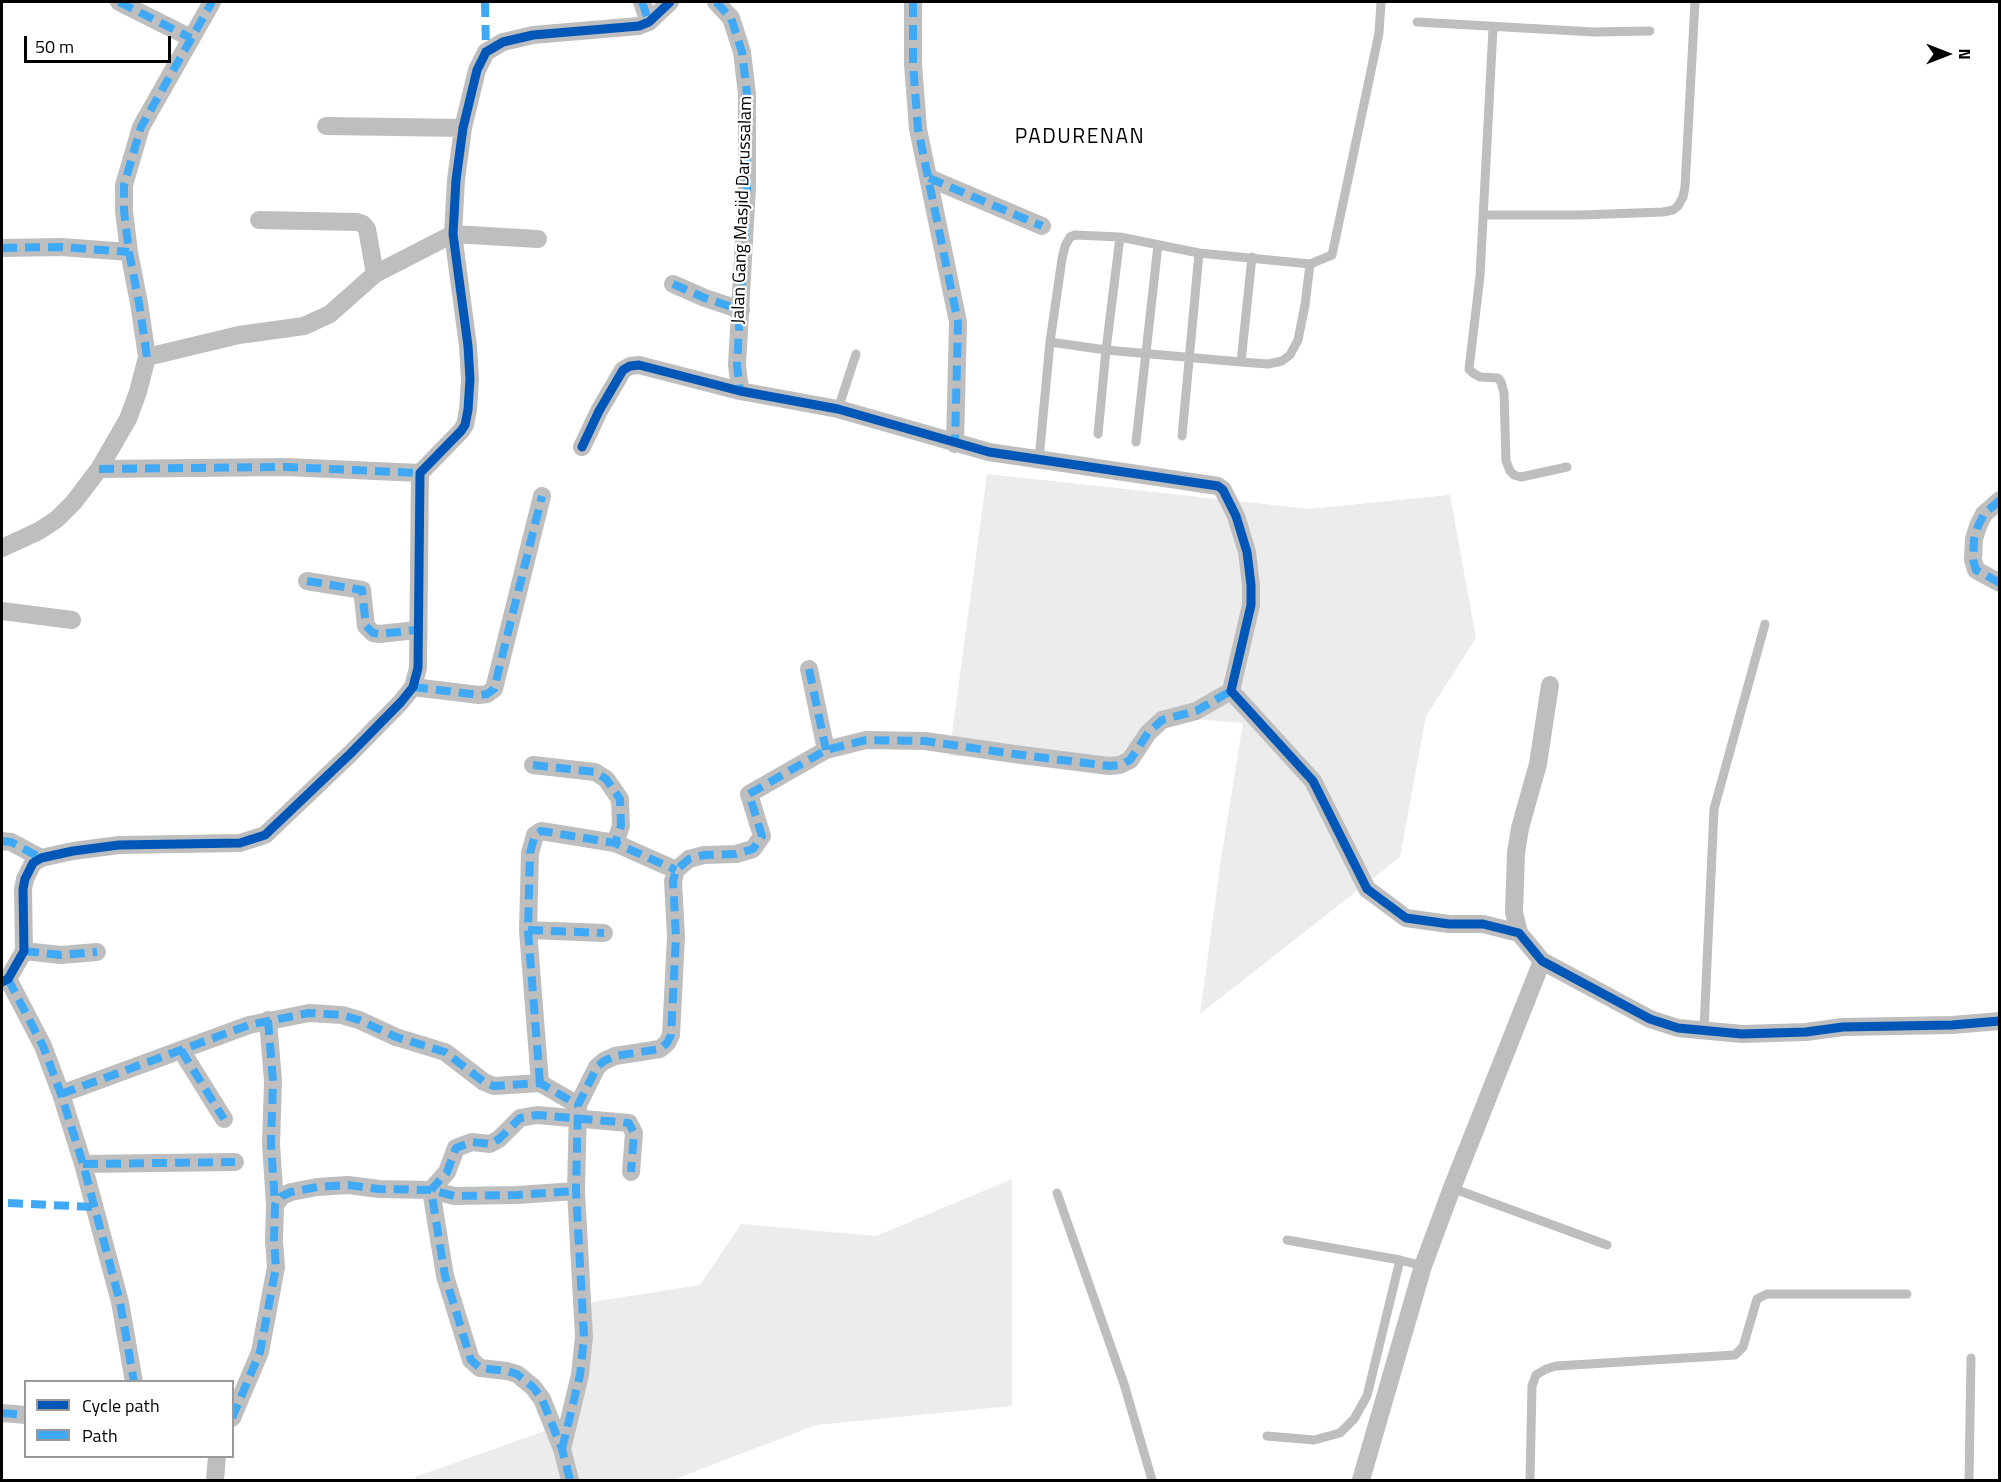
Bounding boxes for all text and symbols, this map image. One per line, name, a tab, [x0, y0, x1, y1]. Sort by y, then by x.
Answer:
scale bar	[27, 24, 174, 62]
north arrow	[1917, 24, 1977, 84]
text: 50 m	[35, 33, 74, 60]
text: N	[1953, 48, 1977, 60]
street label: Jalan Gang Masjid Darussalam	[728, 96, 758, 324]
district label: PADURENAN	[1015, 125, 1145, 151]
legend	[24, 1380, 234, 1458]
text: Cycle path	[82, 1392, 160, 1419]
text: Path	[82, 1422, 118, 1449]

